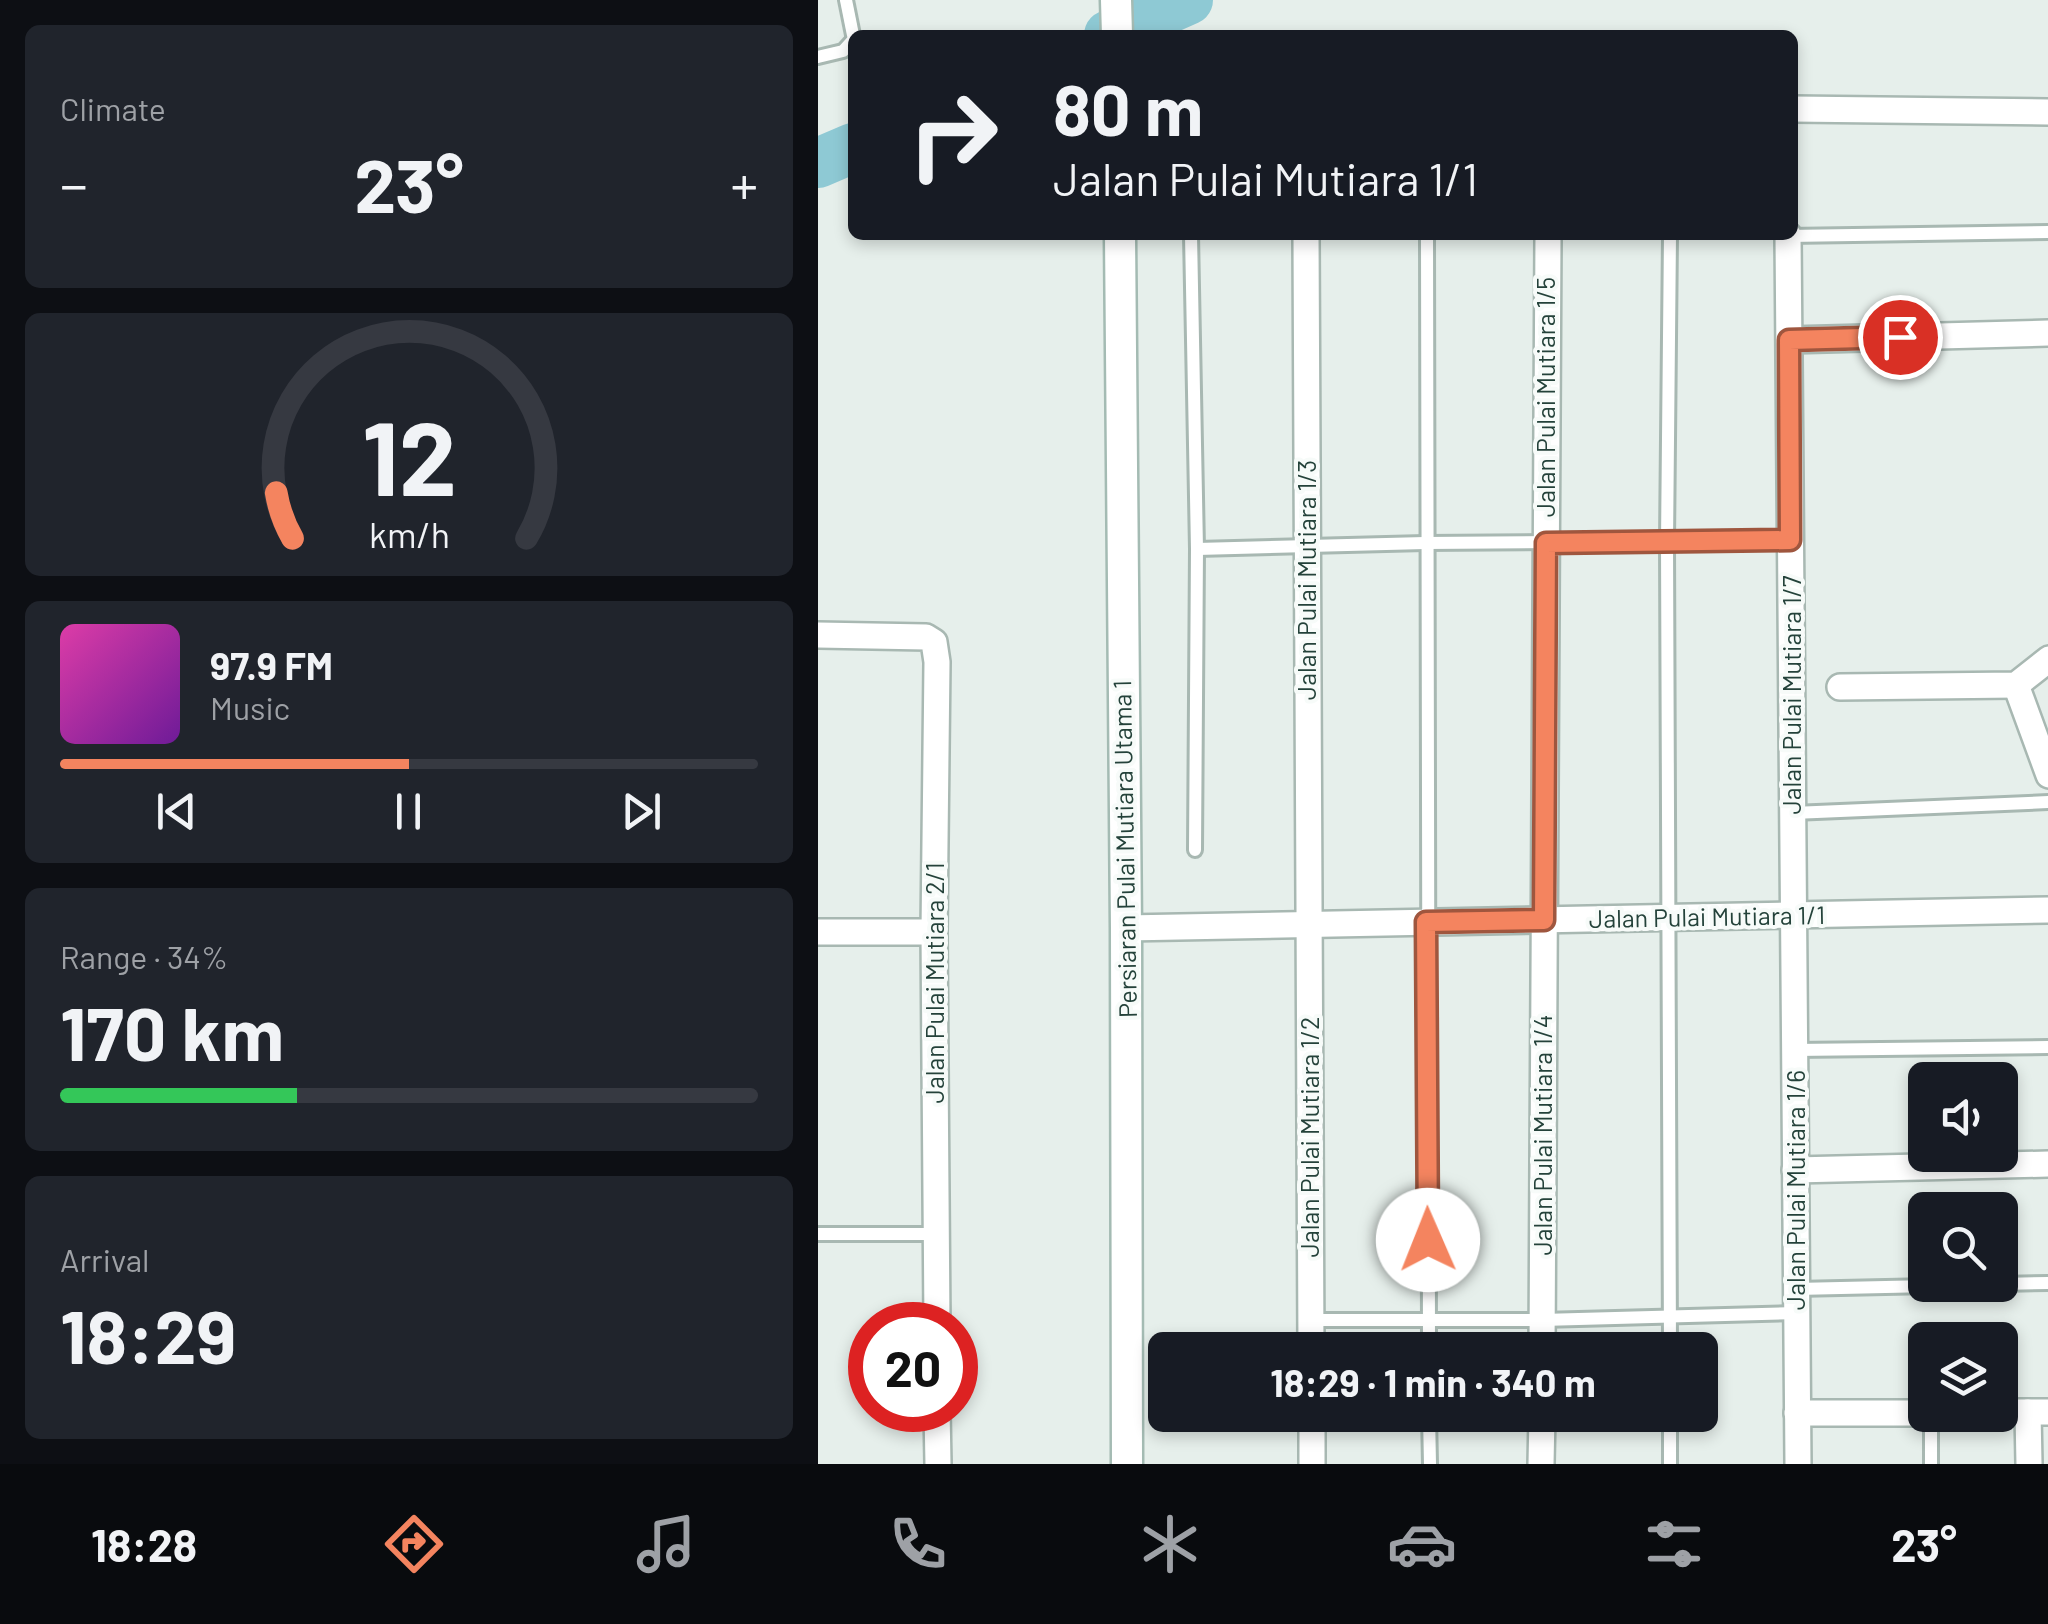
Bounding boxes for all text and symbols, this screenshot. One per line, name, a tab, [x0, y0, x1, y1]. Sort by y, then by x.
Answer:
text: 80 m	[1053, 66, 1203, 150]
icon: right	[888, 70, 1018, 200]
text: Climate	[60, 89, 166, 127]
text: 23°	[354, 138, 464, 228]
text: −	[60, 150, 88, 216]
text: +	[730, 150, 758, 216]
text: Jalan Pulai Mutiara 1/1	[1053, 151, 1478, 205]
street label: Jalan Pulai Mutiara 1/5	[1530, 277, 1560, 517]
pin	[1858, 295, 1943, 380]
icon: arrive	[1873, 310, 1928, 365]
text: 12	[361, 392, 457, 517]
street label: Jalan Pulai Mutiara 1/3	[1291, 460, 1321, 700]
text: km/h	[369, 512, 449, 555]
street label: Jalan Pulai Mutiara 1/7	[1776, 575, 1806, 815]
text: 97.9 FM	[210, 642, 333, 688]
street label: Persiaran Pulai Mutiara Utama 1	[1106, 680, 1142, 1018]
text: Music	[210, 688, 290, 726]
icon: previous	[149, 784, 204, 839]
icon: pause	[381, 784, 436, 839]
icon: next	[614, 784, 669, 839]
street label: Jalan Pulai Mutiara 2/1	[919, 863, 949, 1103]
street label: Jalan Pulai Mutiara 1/1	[1589, 899, 1825, 933]
text: Range · 34%	[60, 937, 228, 975]
text: 170 km	[60, 986, 284, 1076]
street label: Jalan Pulai Mutiara 1/4	[1527, 1014, 1557, 1256]
street label: Jalan Pulai Mutiara 1/2	[1294, 1017, 1324, 1257]
map controls	[1908, 1062, 2018, 1432]
button: sound	[1908, 1062, 2018, 1172]
street label: Jalan Pulai Mutiara 1/6	[1780, 1070, 1810, 1310]
position arrow	[1376, 1188, 1480, 1292]
button: search	[1908, 1192, 2018, 1302]
text: Arrival	[60, 1240, 149, 1278]
text: 18:29	[60, 1289, 236, 1379]
speed limit sign: 20	[848, 1302, 978, 1432]
button: layers	[1908, 1322, 2018, 1432]
text: 18:29 · 1 min · 340 m	[1270, 1359, 1596, 1405]
icon: directions	[379, 1509, 449, 1579]
icon: music	[631, 1509, 701, 1579]
icon: phone	[883, 1509, 953, 1579]
icon: climate	[1135, 1509, 1205, 1579]
icon: car	[1387, 1509, 1457, 1579]
icon: filters	[1639, 1509, 1709, 1579]
text: 18:28	[91, 1517, 197, 1571]
text: 23°	[1891, 1517, 1957, 1571]

